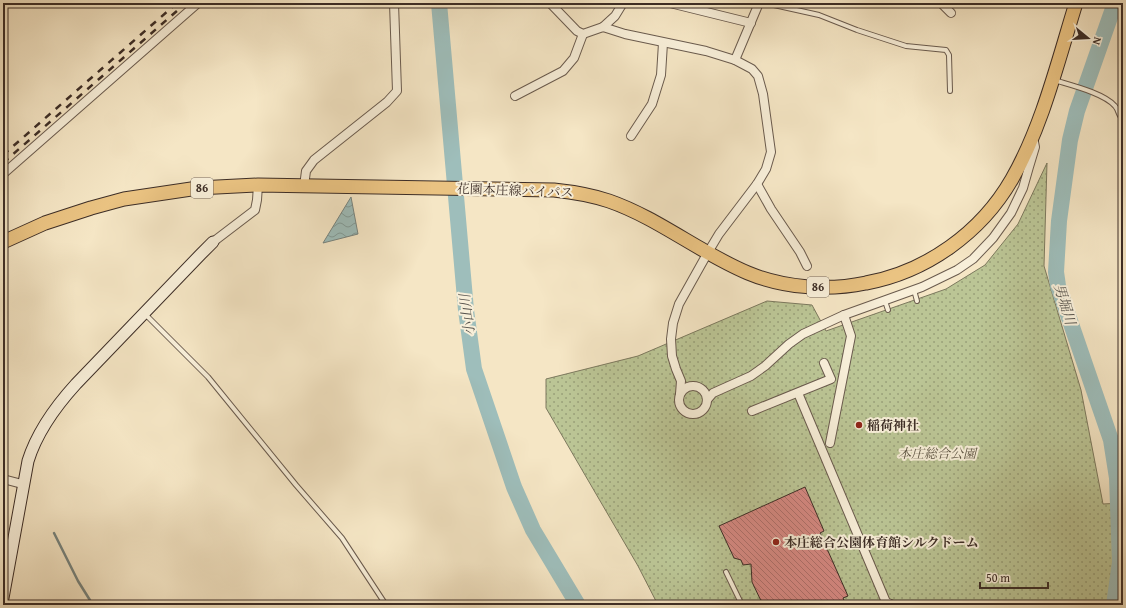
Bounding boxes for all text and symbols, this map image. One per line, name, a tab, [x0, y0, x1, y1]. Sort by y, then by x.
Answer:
north arrow	[1068, 18, 1108, 58]
text: N	[1089, 35, 1106, 48]
road number: 86	[191, 178, 213, 198]
street label: 花園本庄線バイパス	[456, 179, 574, 202]
road number: 86	[807, 277, 829, 297]
water label: 男堀川	[1049, 281, 1081, 329]
water label: 小山川	[454, 291, 479, 337]
place label: 稲荷神社	[867, 416, 919, 435]
marker: 稲荷神社	[854, 420, 864, 430]
park label: 本庄総合公園	[898, 444, 978, 463]
place label: 本庄総合公園体育館シルクドーム	[784, 533, 978, 552]
marker: 本庄総合公園体育館シルクドーム	[771, 537, 781, 547]
scale bar	[980, 564, 1048, 590]
text: 50 m	[986, 569, 1010, 586]

